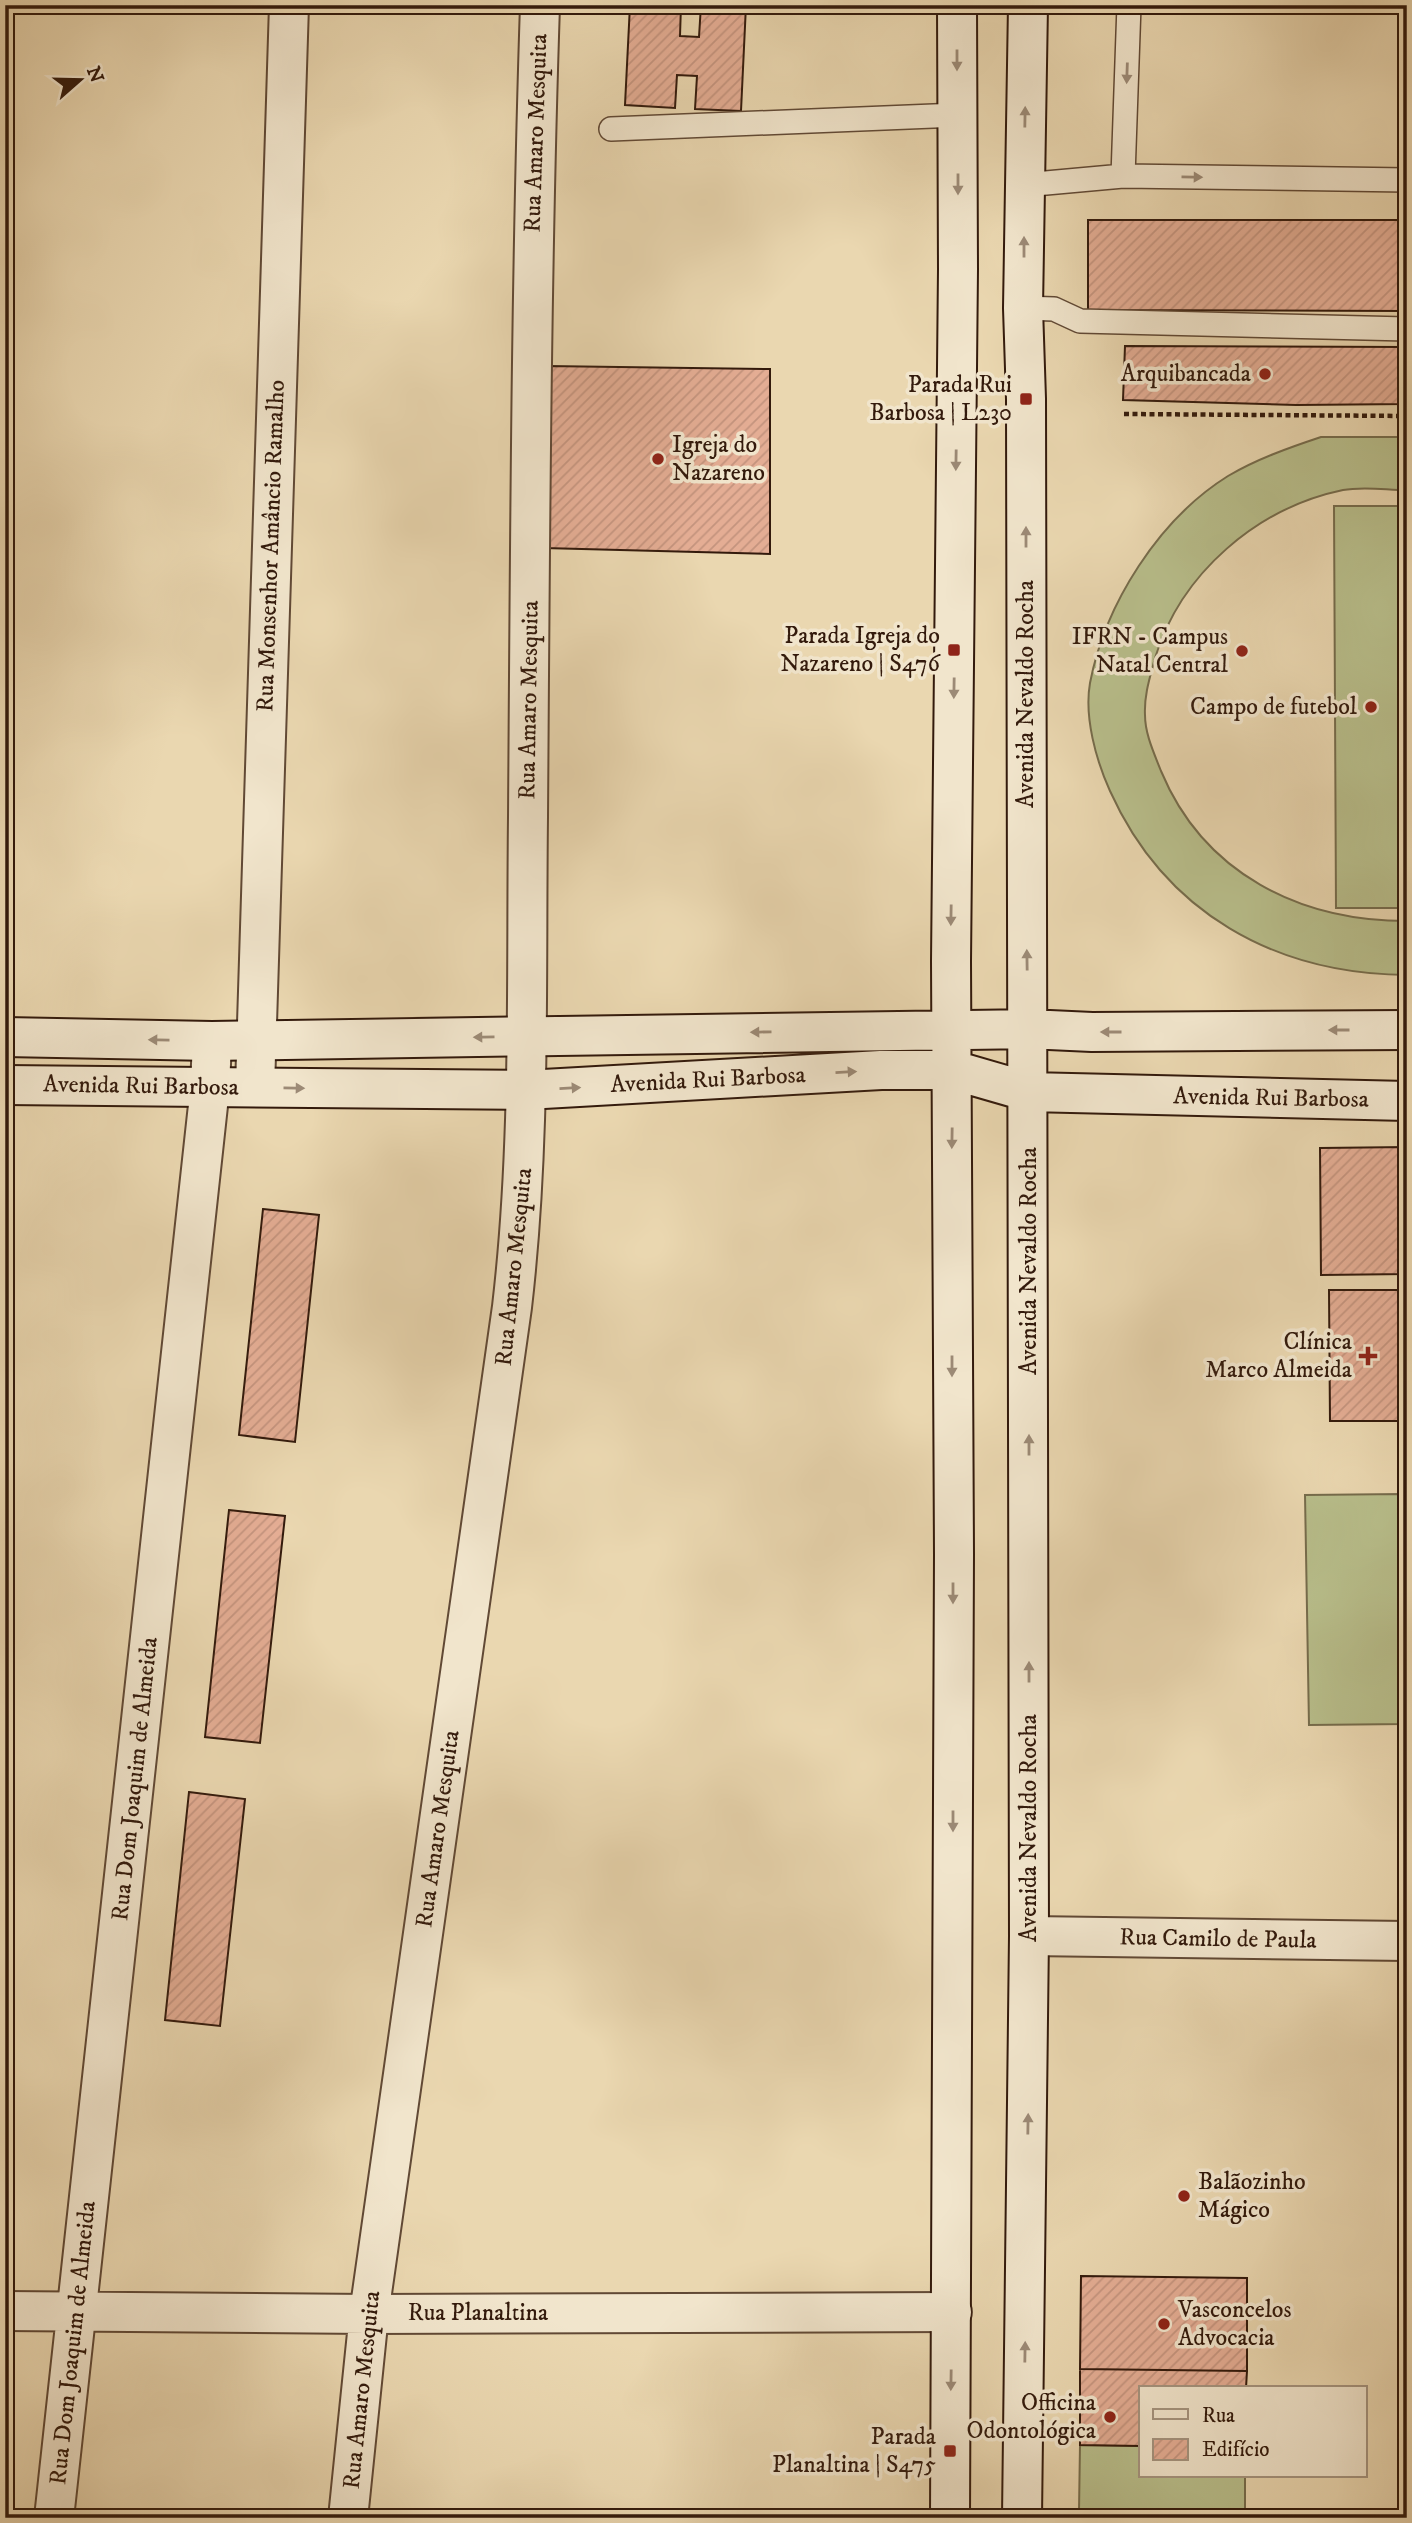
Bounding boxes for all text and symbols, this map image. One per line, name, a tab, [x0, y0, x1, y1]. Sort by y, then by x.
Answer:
street label: Rua Amaro Mesquita	[518, 32, 554, 233]
north arrow	[46, 46, 116, 116]
one-way arrow	[951, 50, 963, 72]
text: N	[81, 63, 108, 86]
one-way arrow	[1121, 63, 1133, 85]
one-way arrow	[1020, 106, 1031, 128]
one-way arrow	[1181, 171, 1203, 183]
one-way arrow	[952, 173, 964, 195]
one-way arrow	[1018, 235, 1030, 257]
place label: Arquibancada	[1121, 359, 1252, 389]
marker: Arquibancada	[1257, 366, 1273, 382]
place label: Parada Rui Barbosa | L230	[869, 370, 1012, 428]
street label: Rua Monsenhor Amâncio Ramalho	[250, 379, 292, 713]
marker: Parada Rui Barbosa | L230	[1018, 391, 1034, 407]
place label: Igreja do Nazareno	[672, 430, 765, 488]
one-way arrow	[950, 449, 962, 471]
marker: Igreja do Nazareno	[650, 451, 666, 467]
one-way arrow	[1020, 526, 1032, 548]
street label: Avenida Nevaldo Rocha	[1011, 579, 1041, 808]
street label: Rua Amaro Mesquita	[512, 599, 546, 800]
place label: Parada Igreja do Nazareno | S476	[780, 621, 942, 679]
place label: IFRN - Campus Natal Central	[1072, 622, 1229, 680]
marker: Parada Igreja do Nazareno | S476	[946, 642, 962, 658]
marker: IFRN - Campus Natal Central	[1234, 643, 1250, 659]
one-way arrow	[948, 677, 960, 699]
place label: Campo de futebol	[1190, 692, 1358, 722]
marker: Campo de futebol	[1363, 699, 1379, 715]
one-way arrow	[946, 904, 957, 926]
one-way arrow	[1021, 949, 1032, 971]
one-way arrow	[1327, 1025, 1349, 1036]
one-way arrow	[749, 1026, 771, 1038]
one-way arrow	[1100, 1026, 1122, 1038]
one-way arrow	[473, 1031, 495, 1043]
one-way arrow	[148, 1034, 170, 1046]
street label: Avenida Rui Barbosa	[610, 1060, 807, 1100]
one-way arrow	[836, 1067, 858, 1078]
street label: Avenida Rui Barbosa	[43, 1069, 240, 1103]
street label: Avenida Rui Barbosa	[1173, 1081, 1370, 1115]
one-way arrow	[283, 1082, 305, 1094]
one-way arrow	[560, 1082, 582, 1093]
one-way arrow	[946, 1127, 958, 1149]
street label: Avenida Nevaldo Rocha	[1014, 1146, 1044, 1375]
street label: Rua Amaro Mesquita	[489, 1166, 539, 1368]
place label: Clínica Marco Almeida	[1205, 1327, 1353, 1385]
marker: Clínica Marco Almeida	[1358, 1346, 1378, 1366]
one-way arrow	[947, 1355, 958, 1377]
one-way arrow	[1023, 1433, 1035, 1455]
one-way arrow	[948, 1582, 959, 1604]
street label: Rua Dom Joaquim de Almeida	[105, 1635, 165, 1922]
one-way arrow	[1023, 1661, 1035, 1683]
street label: Avenida Nevaldo Rocha	[1014, 1713, 1044, 1942]
street label: Rua Amaro Mesquita	[409, 1728, 467, 1930]
one-way arrow	[947, 1810, 959, 1832]
street label: Rua Camilo de Paula	[1119, 1922, 1318, 1956]
one-way arrow	[1022, 2113, 1034, 2135]
place label: Balãozinho Mágico	[1198, 2167, 1306, 2225]
marker: Balãozinho Mágico	[1176, 2188, 1192, 2204]
street label: Rua Dom Joaquim de Almeida	[43, 2199, 103, 2486]
street label: Rua Amaro Mesquita	[337, 2289, 387, 2491]
place label: Vasconcelos Advocacia	[1177, 2295, 1291, 2353]
street label: Rua Planaltina	[408, 2298, 549, 2328]
marker: Vasconcelos Advocacia	[1156, 2316, 1172, 2332]
one-way arrow	[1019, 2340, 1031, 2362]
one-way arrow	[945, 2369, 957, 2391]
legend	[1139, 2386, 1366, 2478]
place label: Officina Odontológica	[966, 2388, 1097, 2446]
text: Rua	[1202, 2403, 1235, 2429]
marker: Officina Odontológica	[1102, 2409, 1118, 2425]
place label: Parada Planaltina | S475	[772, 2422, 937, 2480]
text: Edifício	[1202, 2437, 1270, 2463]
marker: Parada Planaltina | S475	[942, 2443, 958, 2459]

